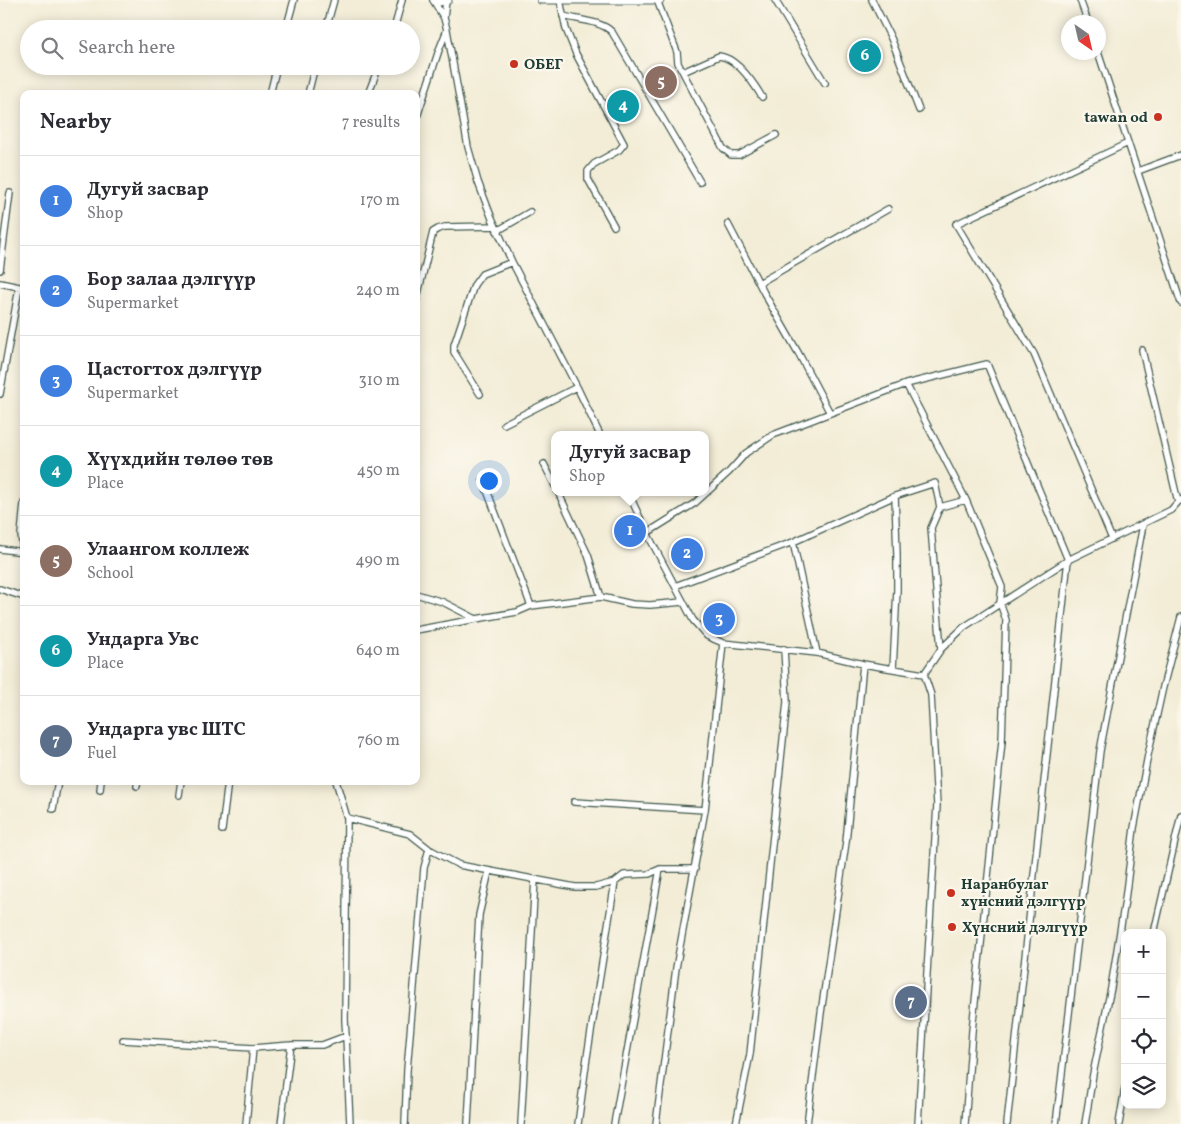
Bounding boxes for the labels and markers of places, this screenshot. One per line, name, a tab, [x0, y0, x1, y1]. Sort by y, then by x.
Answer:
pin: 6	[849, 37, 881, 75]
place label: ОБЕГ	[524, 55, 564, 76]
marker: ОБЕГ	[508, 58, 520, 70]
pin: 5	[645, 63, 677, 101]
pin: 4	[607, 87, 639, 125]
place label: tawan od	[1084, 108, 1148, 129]
marker: tawan od	[1152, 111, 1164, 123]
pin: 1	[614, 512, 646, 550]
pin: 2	[671, 535, 703, 573]
pin: 3	[703, 600, 735, 638]
place label: Наранбулаг хүнсний дэлгүүр	[961, 875, 1085, 913]
marker: Наранбулаг хүнсний дэлгүүр	[945, 887, 957, 899]
place label: Хүнсний дэлгүүр	[962, 918, 1088, 939]
marker: Хүнсний дэлгүүр	[946, 921, 958, 933]
pin: 7	[895, 983, 927, 1021]

